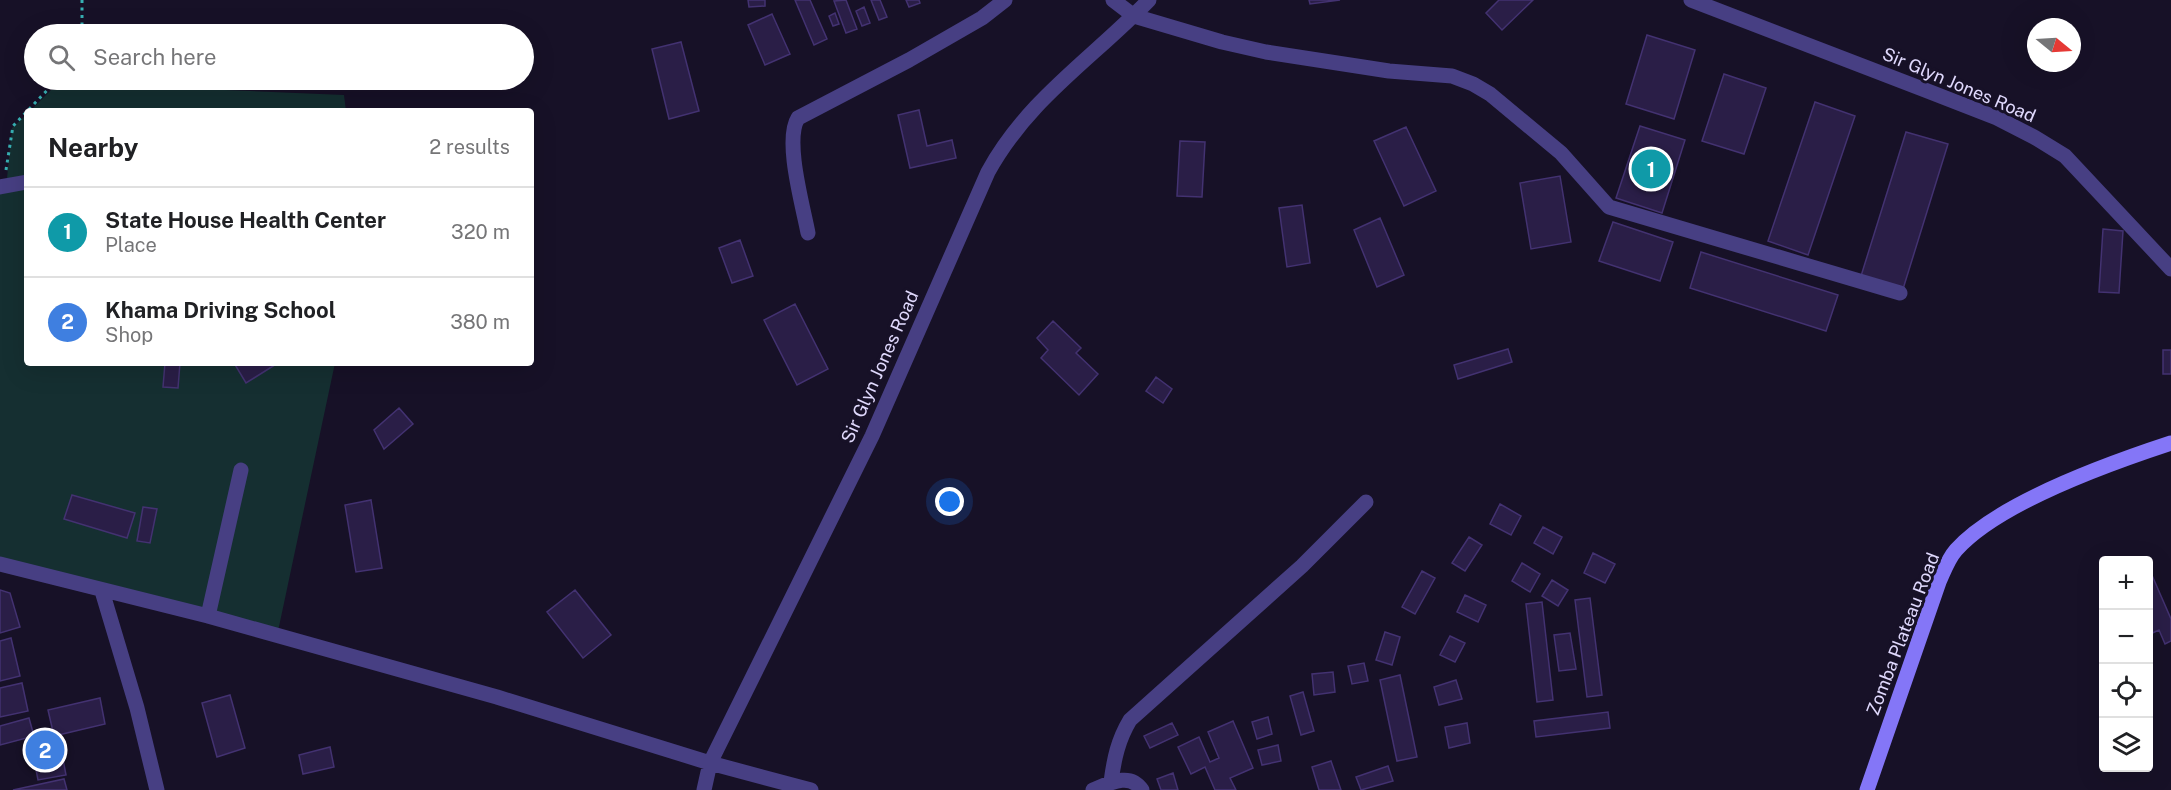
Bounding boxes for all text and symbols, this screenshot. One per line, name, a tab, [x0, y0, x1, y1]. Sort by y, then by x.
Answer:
north arrow	[2027, 18, 2081, 72]
search box	[24, 24, 534, 90]
icon: search	[45, 41, 78, 74]
street label: Sir Glyn Jones Road	[1879, 43, 2039, 126]
text: Search here	[93, 44, 217, 70]
text: Nearby	[48, 132, 138, 163]
text: 2 results	[429, 135, 510, 159]
pin: 1	[1632, 146, 1670, 192]
text: State House Health Center	[105, 207, 386, 233]
text: 1	[63, 220, 72, 244]
text: 320 m	[451, 220, 510, 244]
text: Place	[105, 233, 157, 257]
street label: Sir Glyn Jones Road	[837, 287, 923, 446]
text: Khama Driving School	[105, 297, 336, 323]
text: 2	[61, 310, 74, 334]
text: 380 m	[450, 310, 510, 334]
text: Shop	[105, 323, 153, 347]
your location	[935, 487, 964, 516]
street label: Zomba Plateau Road	[1862, 550, 1943, 718]
map controls	[2099, 556, 2153, 772]
button: +	[2099, 556, 2153, 610]
button: −	[2099, 610, 2153, 664]
button: locate	[2099, 664, 2153, 718]
button: layers	[2099, 718, 2153, 772]
pin: 2	[26, 728, 64, 772]

